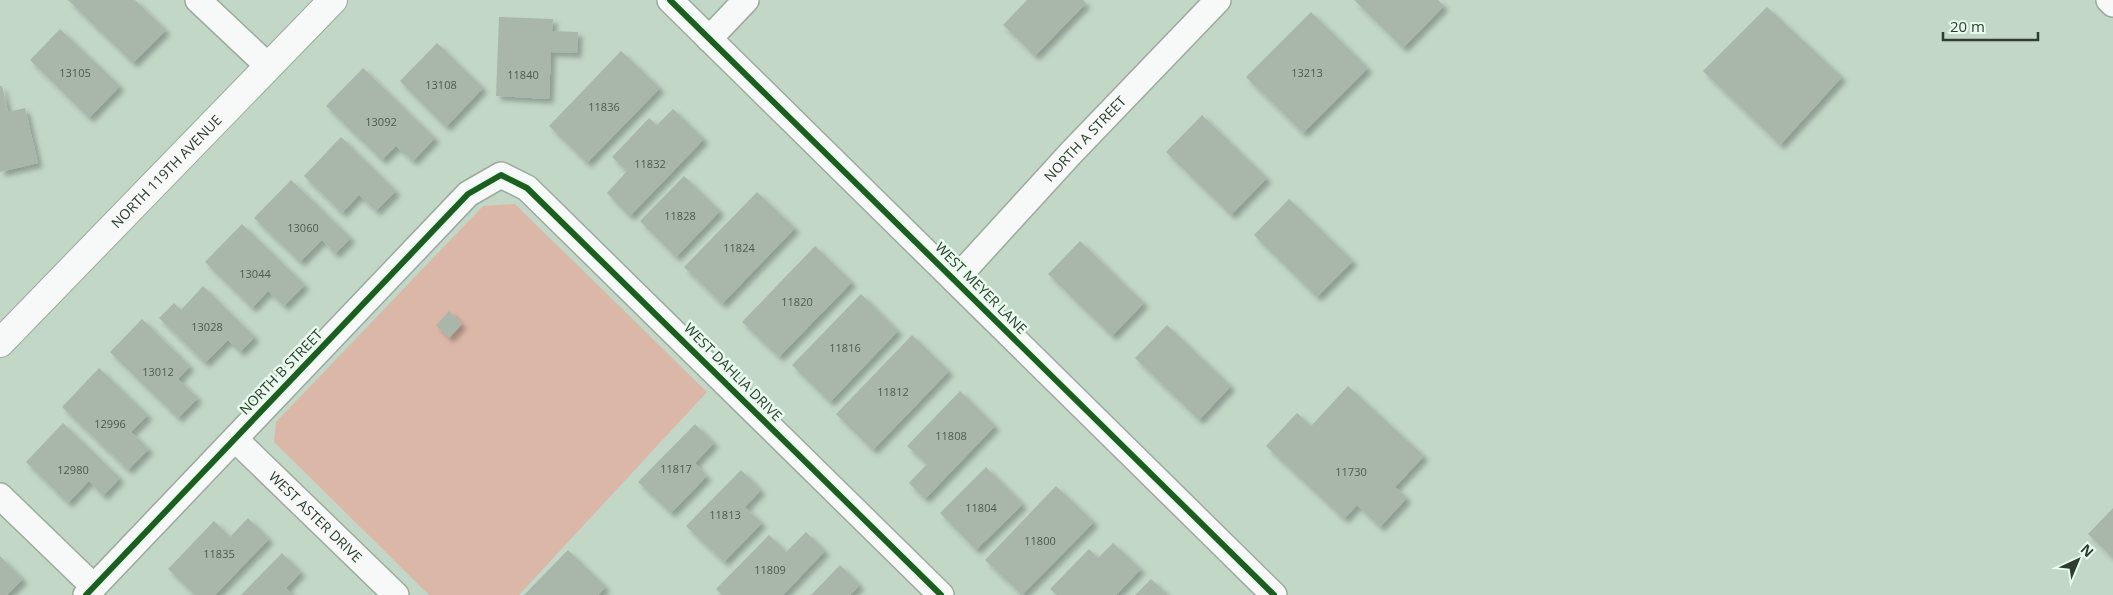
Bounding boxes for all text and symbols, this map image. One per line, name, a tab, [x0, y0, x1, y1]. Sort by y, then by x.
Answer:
scale bar	[1943, 10, 2038, 42]
text: 20 m	[1950, 16, 1985, 36]
house number: 13105	[59, 65, 91, 80]
house number: 13213	[1291, 65, 1323, 80]
house number: 11840	[507, 67, 539, 82]
house number: 13108	[425, 77, 457, 92]
street label: NORTH A STREET	[1039, 91, 1130, 186]
house number: 11836	[588, 99, 620, 114]
street label: NORTH 119TH AVENUE	[107, 110, 226, 232]
house number: 13092	[365, 114, 397, 129]
house number: 11832	[634, 156, 666, 171]
house number: 11828	[664, 208, 696, 223]
house number: 13060	[287, 220, 319, 235]
street label: WEST MEYER LANE	[931, 238, 1031, 338]
house number: 11824	[723, 240, 755, 255]
house number: 13044	[239, 266, 271, 281]
house number: 11820	[781, 294, 813, 309]
street label: WEST DAHLIA DRIVE	[680, 318, 787, 425]
house number: 13028	[191, 319, 223, 334]
street label: NORTH B STREET	[235, 325, 326, 418]
house number: 11816	[829, 340, 861, 355]
house number: 13012	[142, 364, 174, 379]
house number: 11812	[877, 384, 909, 399]
house number: 12996	[94, 416, 126, 431]
house number: 11808	[935, 428, 967, 443]
house number: 11817	[660, 461, 692, 476]
house number: 12980	[57, 462, 89, 477]
house number: 11730	[1335, 464, 1367, 479]
street label: WEST ASTER DRIVE	[265, 467, 367, 566]
house number: 11804	[965, 500, 997, 515]
house number: 11813	[709, 507, 741, 522]
house number: 11800	[1024, 533, 1056, 548]
north arrow	[2053, 535, 2103, 585]
text: N	[2077, 539, 2098, 561]
house number: 11835	[203, 546, 235, 561]
house number: 11809	[754, 562, 786, 577]

